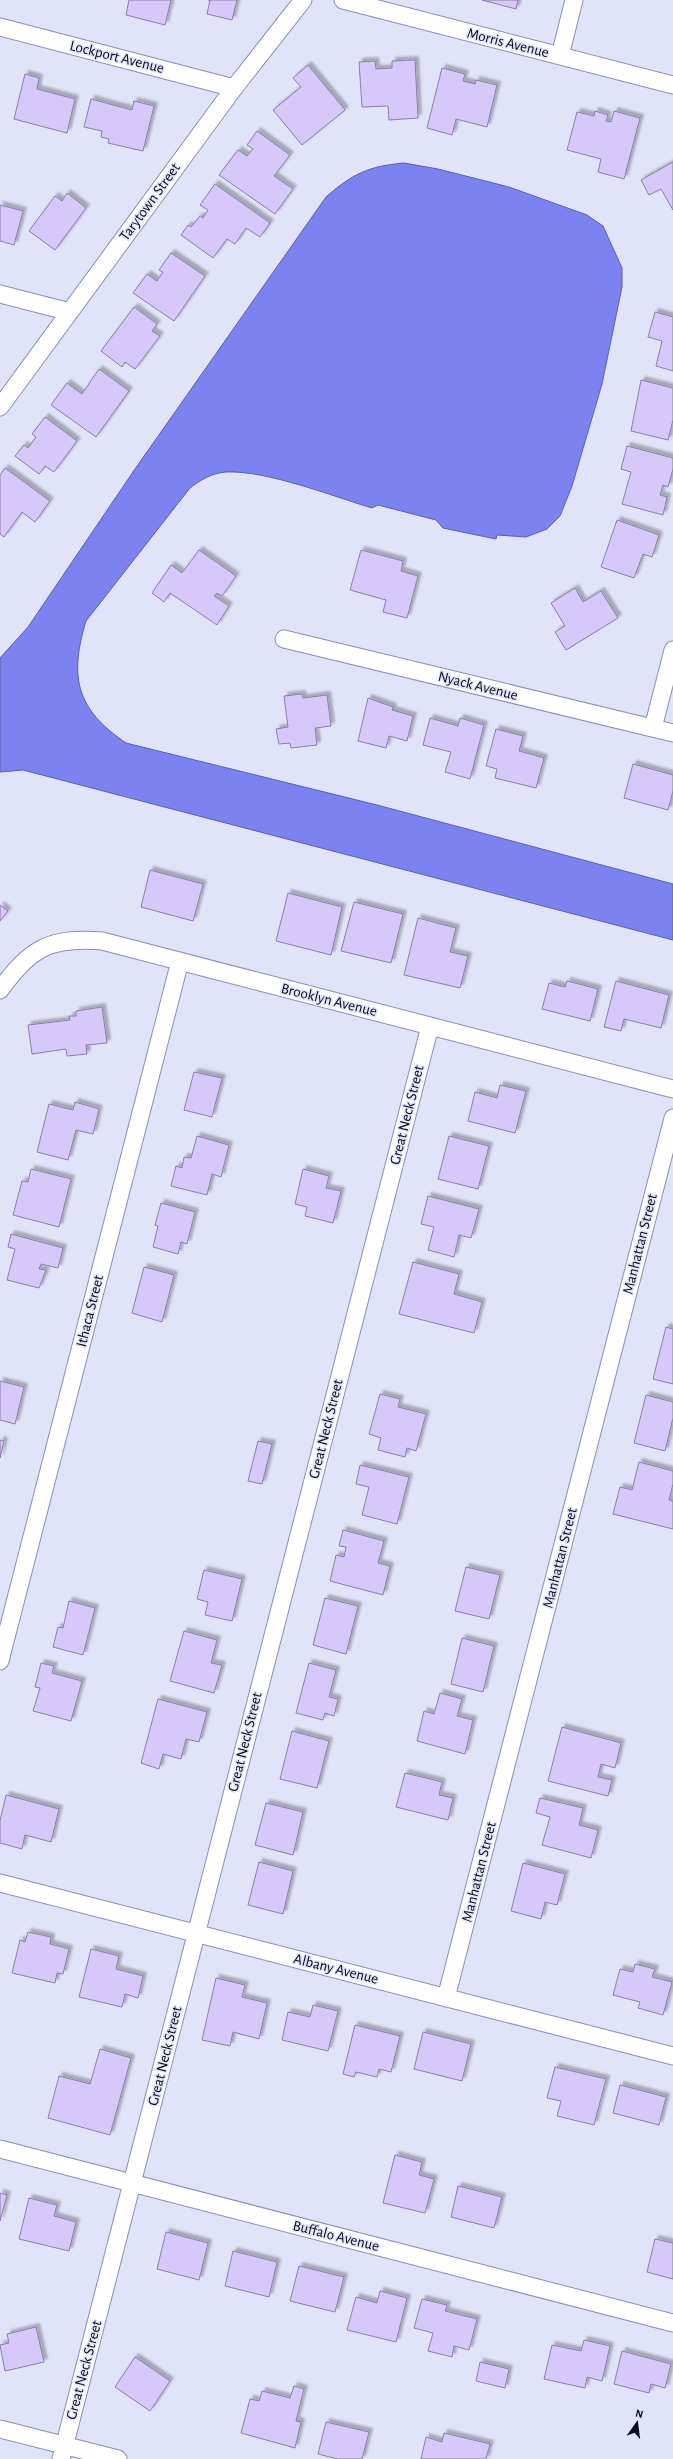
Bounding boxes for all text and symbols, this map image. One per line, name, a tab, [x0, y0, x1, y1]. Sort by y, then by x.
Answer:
street label: Morris Avenue	[466, 26, 551, 60]
street label: Lockport Avenue	[68, 38, 166, 76]
street label: Tarytown Street	[117, 160, 183, 244]
street label: Nyack Avenue	[437, 669, 520, 703]
street label: Brooklyn Avenue	[279, 981, 379, 1019]
street label: Great Neck Street	[387, 1064, 427, 1166]
street label: Manhattan Street	[620, 1192, 660, 1296]
street label: Ithaca Street	[74, 1273, 106, 1349]
street label: Great Neck Street	[306, 1378, 346, 1480]
street label: Manhattan Street	[540, 1506, 580, 1610]
street label: Great Neck Street	[225, 1691, 265, 1793]
street label: Manhattan Street	[459, 1820, 499, 1924]
street label: Albany Avenue	[292, 1951, 380, 1987]
street label: Great Neck Street	[145, 2005, 185, 2107]
street label: Buffalo Avenue	[291, 2218, 381, 2254]
street label: Great Neck Street	[64, 2319, 104, 2421]
north arrow	[617, 2403, 657, 2443]
text: N	[634, 2408, 644, 2420]

